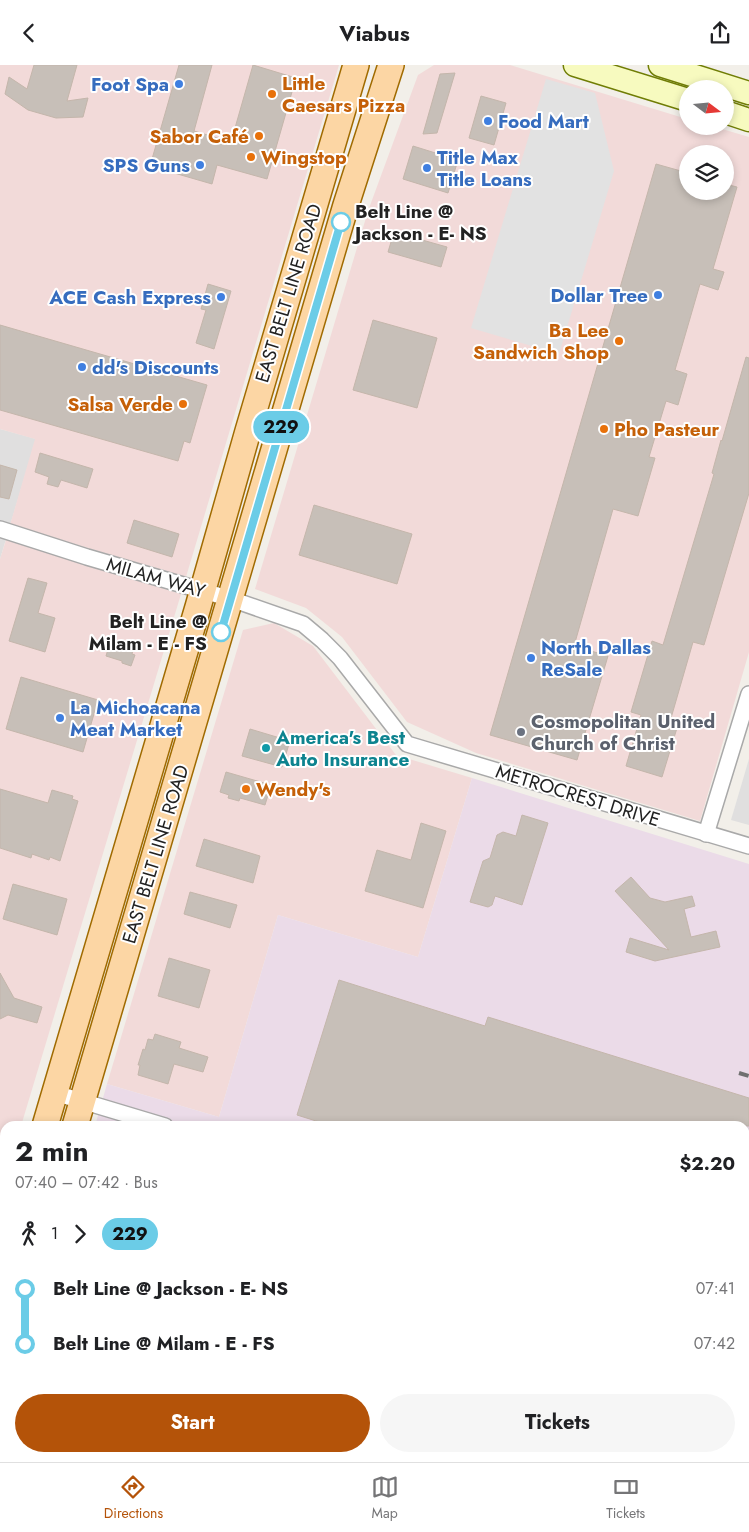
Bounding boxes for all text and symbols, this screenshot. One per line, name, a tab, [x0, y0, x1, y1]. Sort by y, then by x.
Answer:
text: Viabus	[339, 17, 410, 49]
icon: back	[15, 19, 43, 47]
icon: share	[706, 19, 734, 47]
place label: Little Caesars Pizza	[282, 70, 405, 119]
place label: Foot Spa	[91, 71, 169, 98]
marker: Foot Spa	[173, 78, 185, 90]
north arrow	[679, 80, 734, 135]
map controls	[679, 80, 734, 200]
marker: Little Caesars Pizza	[266, 88, 278, 100]
place label: Food Mart	[498, 108, 589, 135]
marker: Food Mart	[482, 115, 494, 127]
place label: Sabor Café	[149, 123, 249, 150]
marker: Sabor Café	[253, 130, 265, 142]
place label: Wingstop	[261, 144, 347, 171]
place label: Title Max Title Loans	[437, 144, 532, 193]
button: layers	[679, 145, 734, 200]
marker: Wingstop	[245, 151, 257, 163]
place label: SPS Guns	[103, 152, 190, 179]
marker: SPS Guns	[194, 159, 206, 171]
marker: Title Max Title Loans	[421, 162, 433, 174]
place label: Belt Line @ Jackson - E- NS	[351, 198, 487, 247]
street label: EAST BELT LINE ROAD	[248, 200, 329, 386]
marker: Belt Line @ Jackson - E- NS	[331, 212, 351, 232]
place label: Dollar Tree	[550, 282, 648, 309]
place label: ACE Cash Express	[48, 284, 211, 311]
marker: Dollar Tree	[652, 289, 664, 301]
marker: ACE Cash Express	[215, 291, 227, 303]
place label: Ba Lee Sandwich Shop	[473, 317, 609, 366]
marker: Ba Lee Sandwich Shop	[613, 335, 625, 347]
place label: dd's Discounts	[92, 354, 219, 381]
marker: dd's Discounts	[76, 361, 88, 373]
place label: Salsa Verde	[67, 391, 173, 418]
marker: Salsa Verde	[177, 398, 189, 410]
line badge: 229	[252, 411, 310, 443]
text: 229	[263, 414, 299, 440]
place label: Pho Pasteur	[614, 416, 720, 443]
marker: Pho Pasteur	[598, 423, 610, 435]
street label: MILAM WAY	[103, 551, 209, 605]
place label: Belt Line @ Milam - E - FS	[89, 608, 207, 657]
marker: Belt Line @ Milam - E - FS	[211, 622, 231, 642]
place label: North Dallas ReSale	[541, 634, 651, 683]
marker: North Dallas ReSale	[525, 652, 537, 664]
place label: La Michoacana Meat Market	[70, 694, 201, 743]
place label: Cosmopolitan United Church of Christ	[531, 708, 715, 757]
marker: La Michoacana Meat Market	[54, 712, 66, 724]
place label: America's Best Auto Insurance	[275, 724, 409, 773]
marker: Cosmopolitan United Church of Christ	[515, 726, 527, 738]
marker: America's Best Auto Insurance	[260, 742, 272, 754]
street label: METROCREST DRIVE	[492, 758, 663, 833]
street label: EAST BELT LINE ROAD	[115, 761, 196, 947]
place label: Wendy's	[256, 776, 331, 803]
marker: Wendy's	[240, 783, 252, 795]
text: 2 min	[15, 1131, 89, 1172]
text: $2.20	[680, 1150, 735, 1177]
text: 07:40 – 07:42 · Bus	[15, 1171, 158, 1194]
icon: walk	[15, 1220, 43, 1248]
icon: forward	[66, 1220, 94, 1248]
text: 229	[112, 1221, 148, 1247]
text: 1	[51, 1222, 58, 1245]
text: Belt Line @ Jackson - E- NS	[53, 1275, 288, 1302]
text: 07:41	[696, 1277, 735, 1300]
text: Belt Line @ Milam - E - FS	[53, 1330, 275, 1357]
text: 07:42	[694, 1332, 735, 1355]
button: Start	[15, 1394, 370, 1452]
button: Tickets	[380, 1394, 735, 1452]
tab: Directions	[104, 1473, 163, 1523]
tab: Map	[371, 1473, 399, 1523]
tab: Tickets	[606, 1473, 645, 1523]

